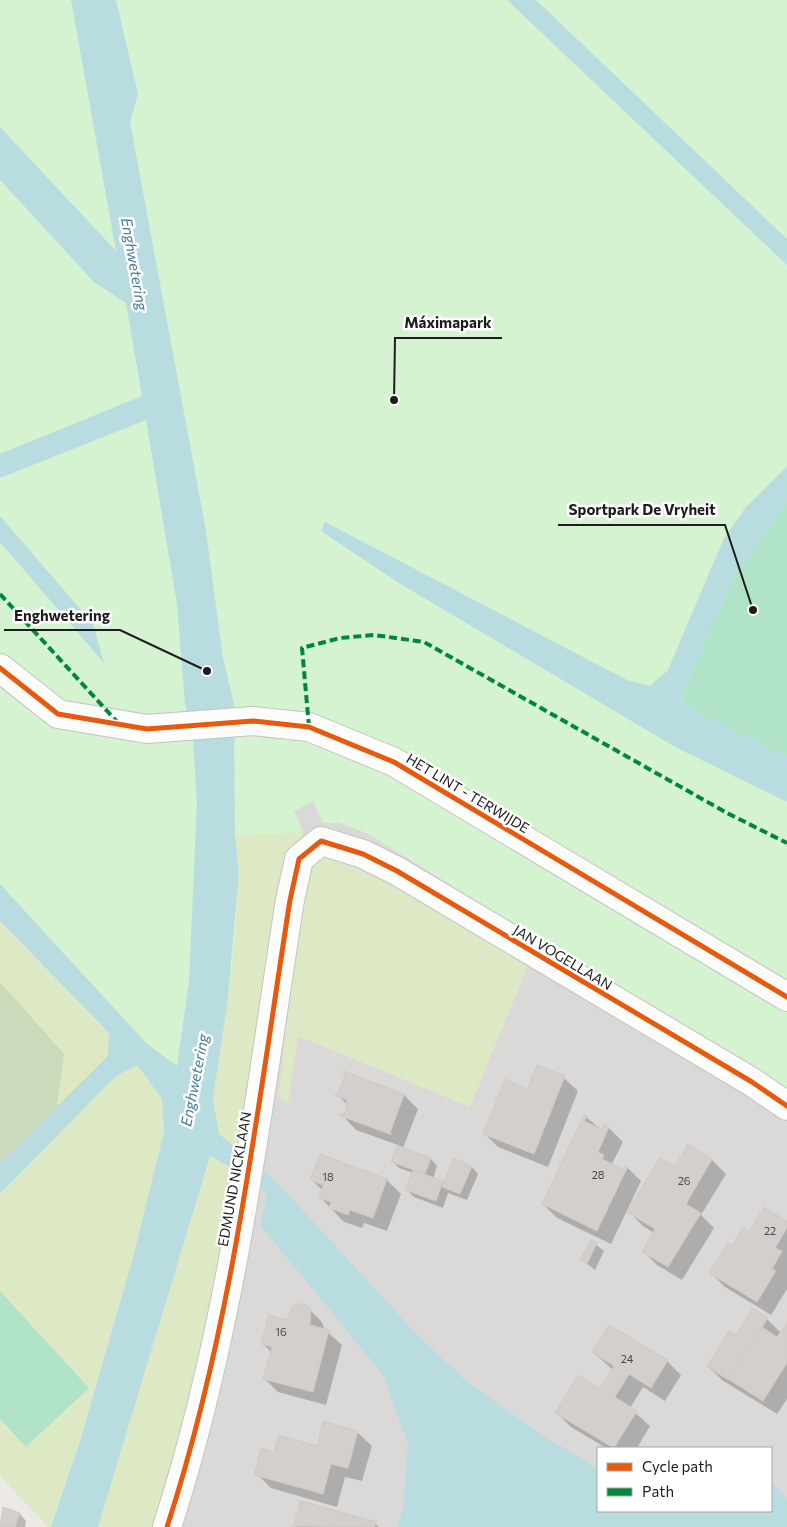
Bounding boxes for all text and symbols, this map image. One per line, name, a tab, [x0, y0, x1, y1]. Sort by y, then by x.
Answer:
water label: Enghwetering	[118, 216, 152, 313]
callout: Máximapark	[395, 308, 502, 338]
text: Máximapark	[404, 313, 492, 331]
callout: Sportpark De Vryheit	[558, 495, 725, 525]
text: Sportpark De Vryheit	[569, 500, 716, 518]
callout: Enghwetering	[4, 600, 120, 630]
text: Enghwetering	[14, 606, 110, 624]
street label: HET LINT - TERWIJDE	[403, 750, 533, 836]
street label: JAN VOGELLAAN	[511, 921, 615, 993]
water label: Enghwetering	[176, 1031, 212, 1128]
street label: EDMUND NICKLAAN	[214, 1110, 254, 1248]
house number: 28	[592, 1168, 605, 1181]
house number: 18	[322, 1170, 334, 1183]
house number: 26	[678, 1174, 691, 1187]
house number: 22	[764, 1224, 776, 1237]
house number: 16	[275, 1325, 287, 1338]
house number: 24	[621, 1352, 634, 1365]
legend	[597, 1447, 772, 1512]
text: Cycle path	[642, 1457, 713, 1475]
text: Path	[642, 1482, 674, 1500]

